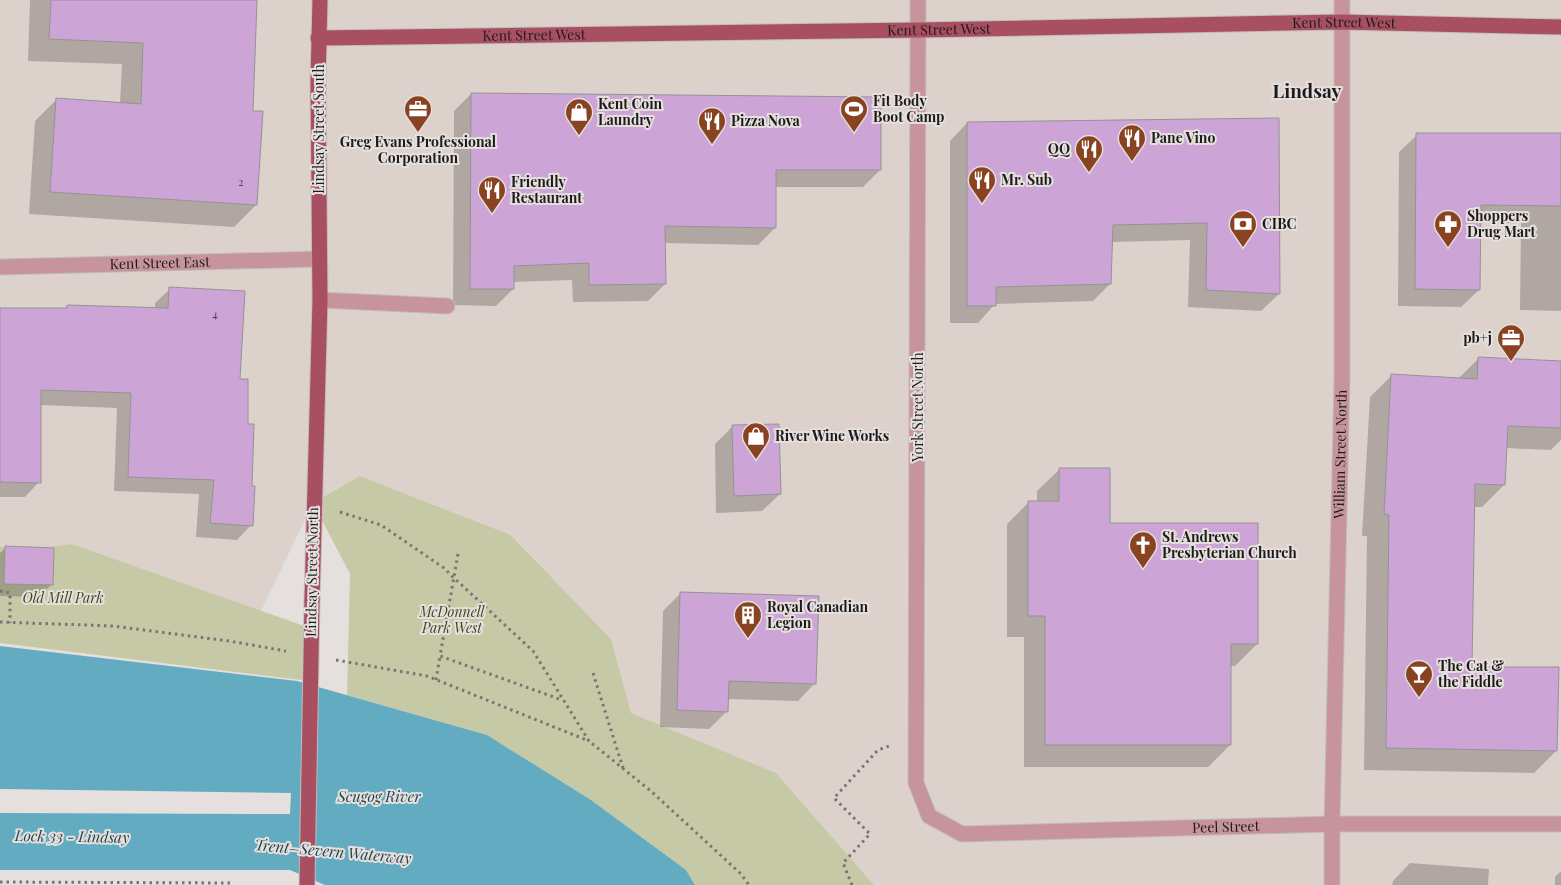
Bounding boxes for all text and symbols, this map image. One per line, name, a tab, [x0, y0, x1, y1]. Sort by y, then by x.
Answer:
street label: Kent Street West	[1292, 12, 1397, 32]
street label: Kent Street West	[887, 19, 992, 39]
street label: Kent Street West	[482, 24, 587, 45]
street label: Lindsay Street South	[309, 63, 328, 194]
district label: Lindsay	[1273, 77, 1342, 103]
place label: Fit Body Boot Camp	[873, 91, 945, 126]
office icon: Greg Evans Professional Corporation	[403, 94, 433, 133]
place label: Kent Coin Laundry	[598, 94, 663, 129]
sports icon: Fit Body Boot Camp	[839, 94, 869, 133]
shop icon: Kent Coin Laundry	[564, 97, 594, 136]
restaurant icon: Pizza Nova	[697, 106, 727, 145]
place label: Pizza Nova	[731, 111, 801, 130]
restaurant icon: Pane Vino	[1117, 123, 1147, 162]
place label: Pane Vino	[1151, 128, 1215, 147]
place label: Greg Evans Professional Corporation	[340, 132, 497, 167]
restaurant icon: QQ	[1074, 134, 1104, 173]
place label: QQ	[1048, 139, 1070, 158]
restaurant icon: Mr. Sub	[967, 165, 997, 204]
place label: Mr. Sub	[1001, 170, 1052, 189]
place label: Friendly Restaurant	[511, 172, 582, 207]
house number: 2	[238, 174, 244, 189]
restaurant icon: Friendly Restaurant	[477, 175, 507, 214]
place label: Shoppers Drug Mart	[1467, 206, 1536, 241]
bank icon: CIBC	[1228, 209, 1258, 248]
pharmacy icon: Shoppers Drug Mart	[1433, 209, 1463, 248]
place label: CIBC	[1262, 214, 1297, 233]
street label: Kent Street East	[109, 252, 211, 273]
house number: 4	[212, 306, 218, 321]
office icon: pb+j	[1496, 323, 1526, 362]
place label: pb+j	[1463, 328, 1492, 347]
street label: York Street North	[908, 351, 927, 463]
street label: William Street North	[1329, 389, 1351, 520]
shop icon: River Wine Works	[741, 421, 771, 460]
place label: River Wine Works	[775, 426, 889, 445]
street label: Lindsay Street North	[301, 506, 322, 637]
place label: St. Andrews Presbyterian Church	[1162, 527, 1297, 562]
church icon: St. Andrews Presbyterian Church	[1128, 530, 1158, 569]
park label: Old Mill Park	[22, 588, 104, 607]
place label: Royal Canadian Legion	[767, 597, 868, 632]
building icon: Royal Canadian Legion	[733, 600, 763, 639]
park label: McDonnell Park West	[419, 602, 486, 637]
place label: The Cat & the Fiddle	[1437, 656, 1504, 691]
bar icon: The Cat & the Fiddle	[1404, 659, 1434, 698]
water label: Scugog River	[336, 786, 421, 806]
street label: Peel Street	[1192, 816, 1261, 837]
water label: Lock 33 - Lindsay	[14, 825, 129, 847]
water label: Trent–Severn Waterway	[254, 834, 412, 868]

